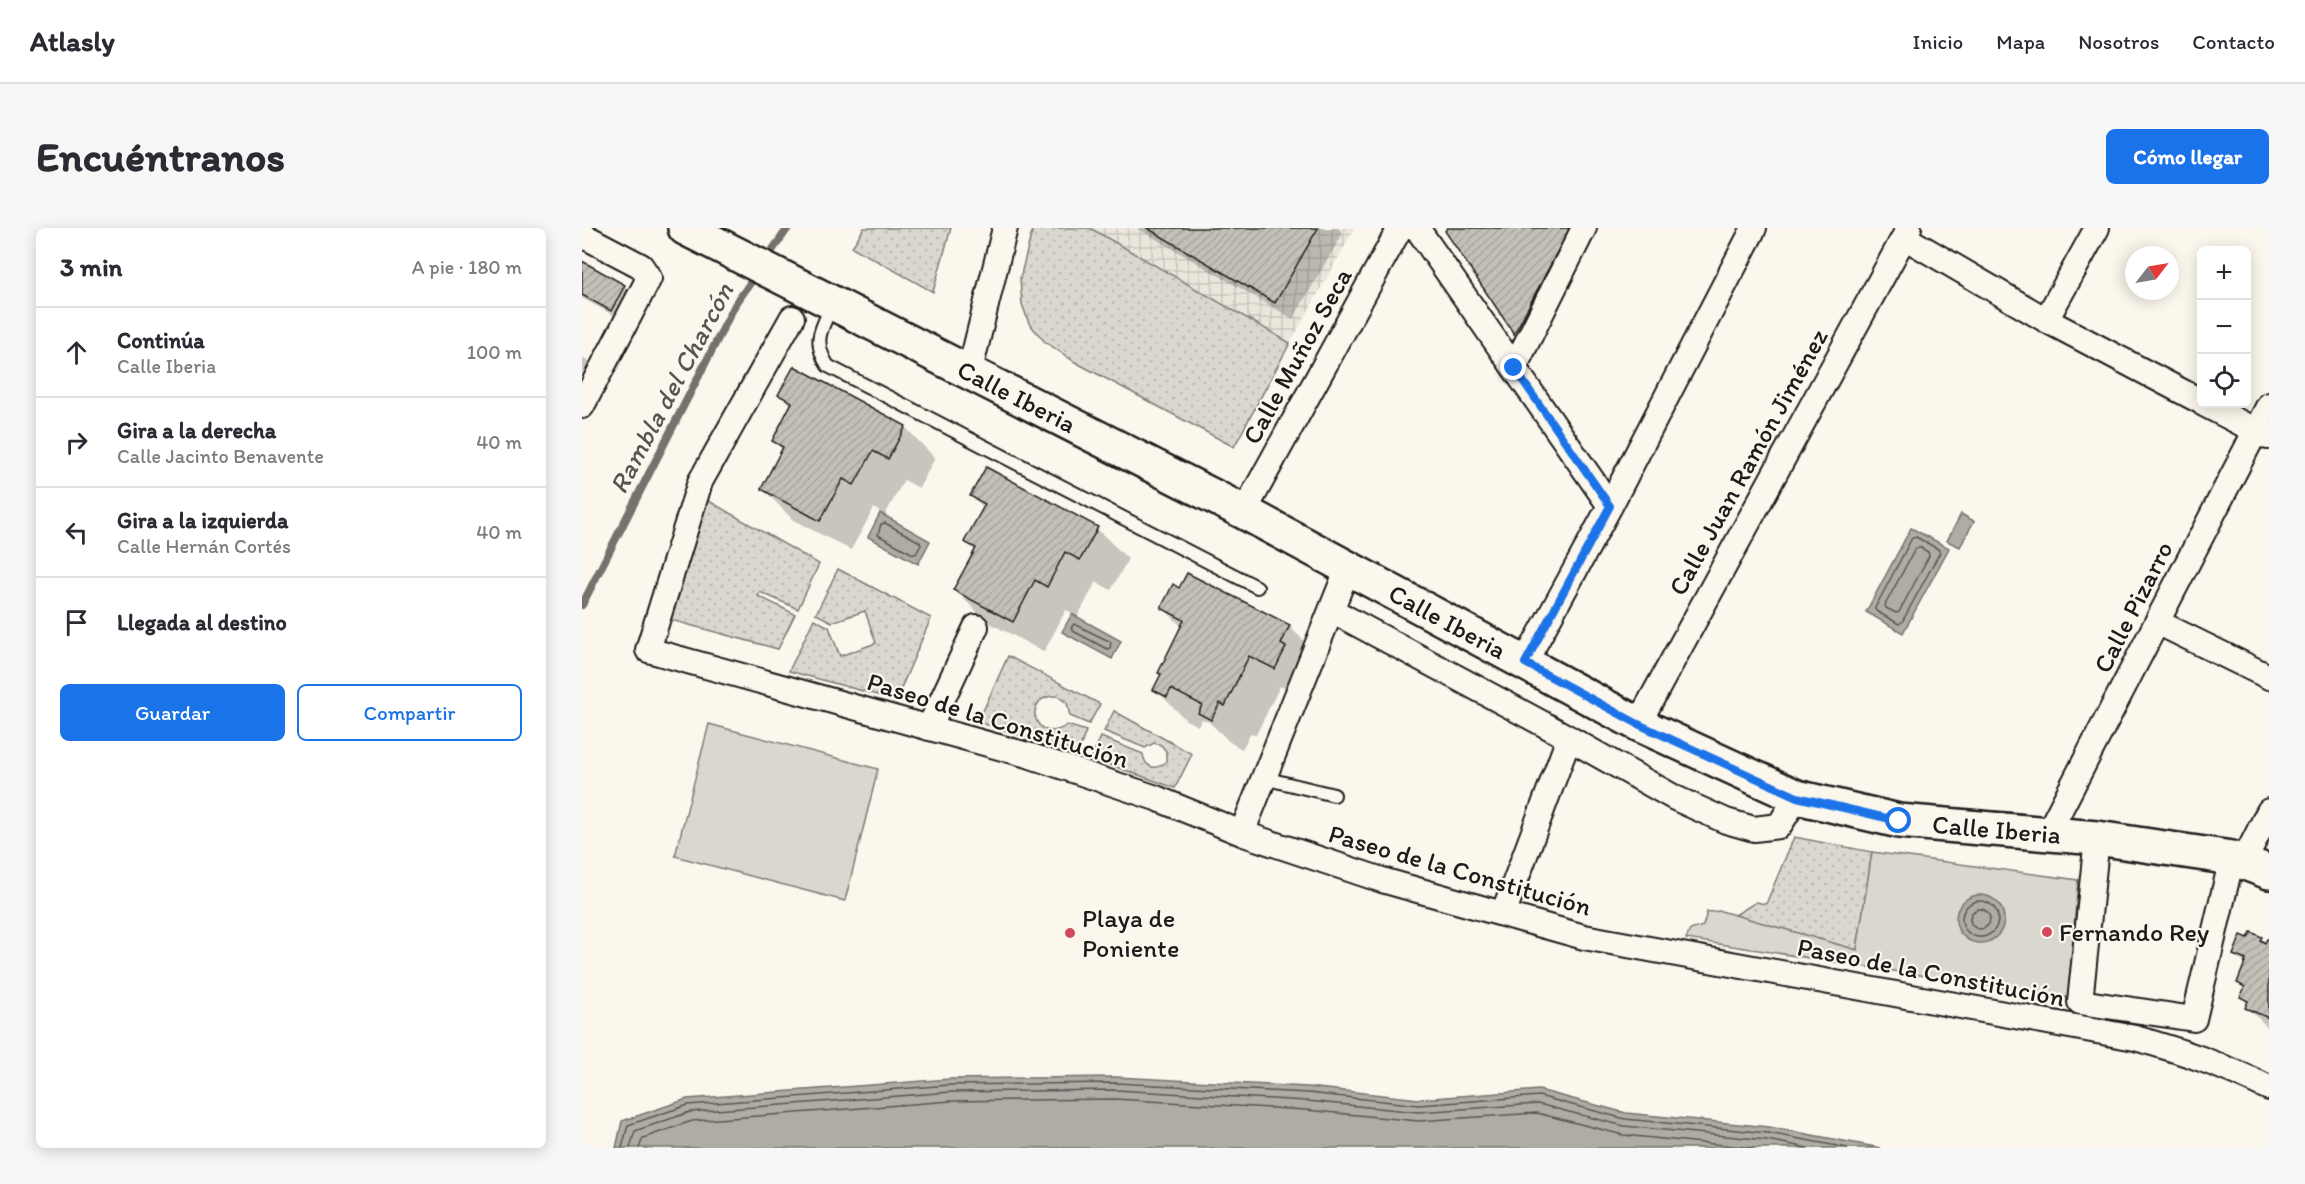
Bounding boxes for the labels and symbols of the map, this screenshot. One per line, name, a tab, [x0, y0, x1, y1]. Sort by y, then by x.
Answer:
north arrow	[2125, 246, 2179, 300]
street label: Calle Muñoz Seca	[1235, 262, 1359, 450]
water label: Rambla del Charcón	[602, 276, 741, 499]
street label: Calle Juan Ramón Jiménez	[1661, 323, 1835, 601]
street label: Calle Iberia	[952, 353, 1082, 440]
route end	[1500, 354, 1526, 380]
street label: Calle Pizarro	[2086, 536, 2180, 678]
street label: Calle Iberia	[1383, 577, 1512, 666]
street label: Paseo de la Constitución	[863, 665, 1133, 775]
route start	[1885, 807, 1911, 833]
street label: Calle Iberia	[1931, 808, 2062, 851]
street label: Paseo de la Constitución	[1325, 817, 1595, 923]
place label: Playa de Poniente	[1082, 902, 1179, 964]
place label: Fernando Rey	[2059, 916, 2209, 948]
marker: Fernando Rey	[2040, 925, 2054, 939]
marker: Playa de Poniente	[1063, 926, 1077, 940]
street label: Paseo de la Constitución	[1795, 930, 2068, 1014]

